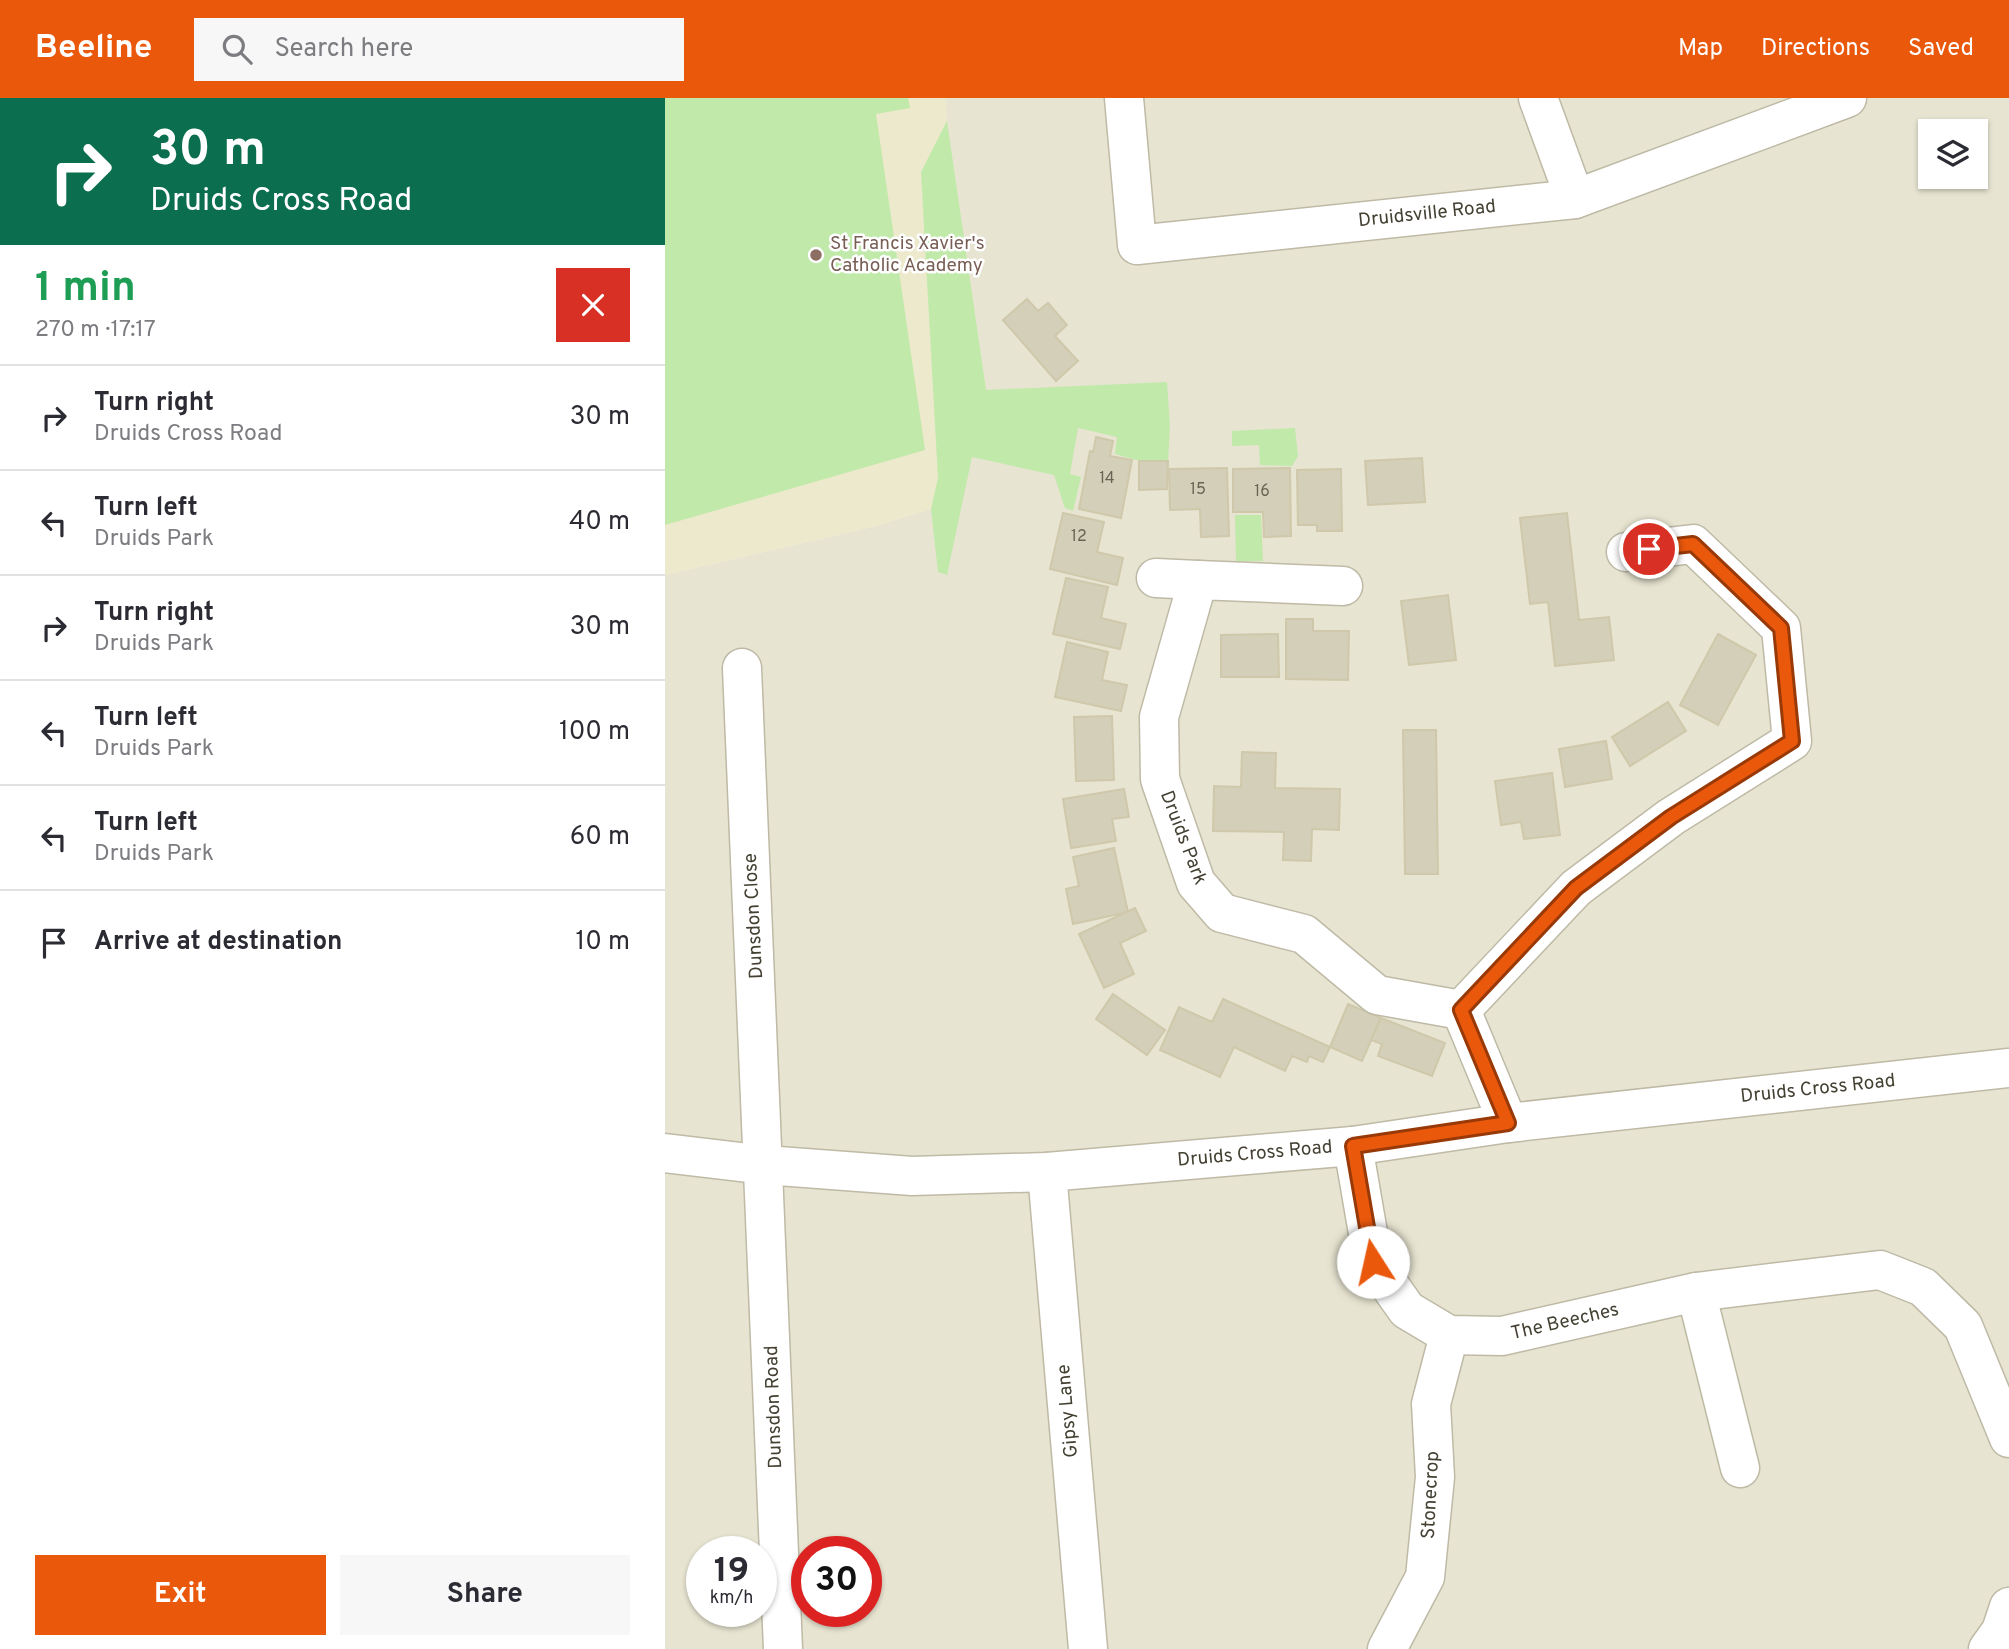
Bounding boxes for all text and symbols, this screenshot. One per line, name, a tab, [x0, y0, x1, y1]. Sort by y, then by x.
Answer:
search box	[194, 18, 684, 81]
text: Beeline	[35, 28, 152, 70]
icon: search	[218, 30, 256, 68]
text: Search here	[274, 33, 413, 66]
text: Map	[1678, 34, 1723, 64]
text: Directions	[1761, 34, 1870, 64]
text: Saved	[1908, 34, 1974, 64]
map controls	[1918, 119, 1988, 189]
button: layers	[1918, 119, 1988, 189]
text: 30 m	[150, 121, 266, 183]
icon: right	[35, 126, 126, 217]
text: Druids Cross Road	[150, 182, 412, 222]
street label: Druidsville Road	[1357, 195, 1497, 233]
place label: St Francis Xavier's Catholic Academy	[830, 232, 985, 278]
marker: St Francis Xavier's Catholic Academy	[808, 247, 824, 263]
text: 1 min	[35, 263, 136, 316]
button: close	[556, 268, 630, 342]
text: 270 m · 17:17	[35, 316, 156, 345]
text: Turn right	[94, 387, 214, 420]
icon: right	[35, 399, 73, 437]
text: 30 m	[570, 401, 630, 434]
text: Druids Cross Road	[94, 420, 282, 449]
house number: 14	[1099, 469, 1115, 489]
house number: 15	[1190, 480, 1206, 500]
house number: 16	[1254, 482, 1270, 502]
text: Turn left	[94, 492, 198, 525]
icon: left	[35, 504, 73, 542]
text: 40 m	[569, 506, 630, 539]
pin	[1619, 519, 1679, 579]
text: Druids Park	[94, 525, 214, 554]
house number: 12	[1071, 527, 1087, 547]
icon: arrive	[1630, 530, 1668, 568]
text: Turn right	[94, 597, 214, 630]
icon: right	[35, 609, 73, 647]
text: 30 m	[570, 611, 630, 644]
text: Druids Park	[94, 630, 214, 659]
text: Turn left	[94, 702, 198, 735]
icon: left	[35, 714, 73, 752]
text: 100 m	[559, 716, 630, 749]
text: Druids Park	[94, 735, 214, 764]
street label: Druids Park	[1154, 787, 1212, 889]
text: Turn left	[94, 807, 198, 840]
icon: left	[35, 819, 73, 857]
text: 60 m	[570, 821, 630, 854]
text: Druids Park	[94, 840, 214, 869]
street label: Dunsdon Close	[739, 852, 769, 980]
icon: arrive	[35, 924, 73, 962]
text: Arrive at destination	[94, 926, 342, 959]
text: 10 m	[575, 926, 630, 959]
street label: Druids Cross Road	[1739, 1069, 1897, 1109]
street label: Druids Cross Road	[1176, 1135, 1334, 1173]
position arrow	[1336, 1225, 1410, 1299]
street label: The Beeches	[1509, 1298, 1621, 1346]
street label: Dunsdon Road	[760, 1345, 788, 1469]
street label: Gipsy Lane	[1052, 1363, 1084, 1459]
street label: Stonecrop	[1417, 1450, 1445, 1540]
speed limit sign: 30	[791, 1536, 882, 1627]
text: 19	[714, 1550, 749, 1594]
button: Exit	[35, 1555, 326, 1635]
button: Share	[340, 1555, 630, 1635]
text: km/h	[710, 1587, 753, 1610]

